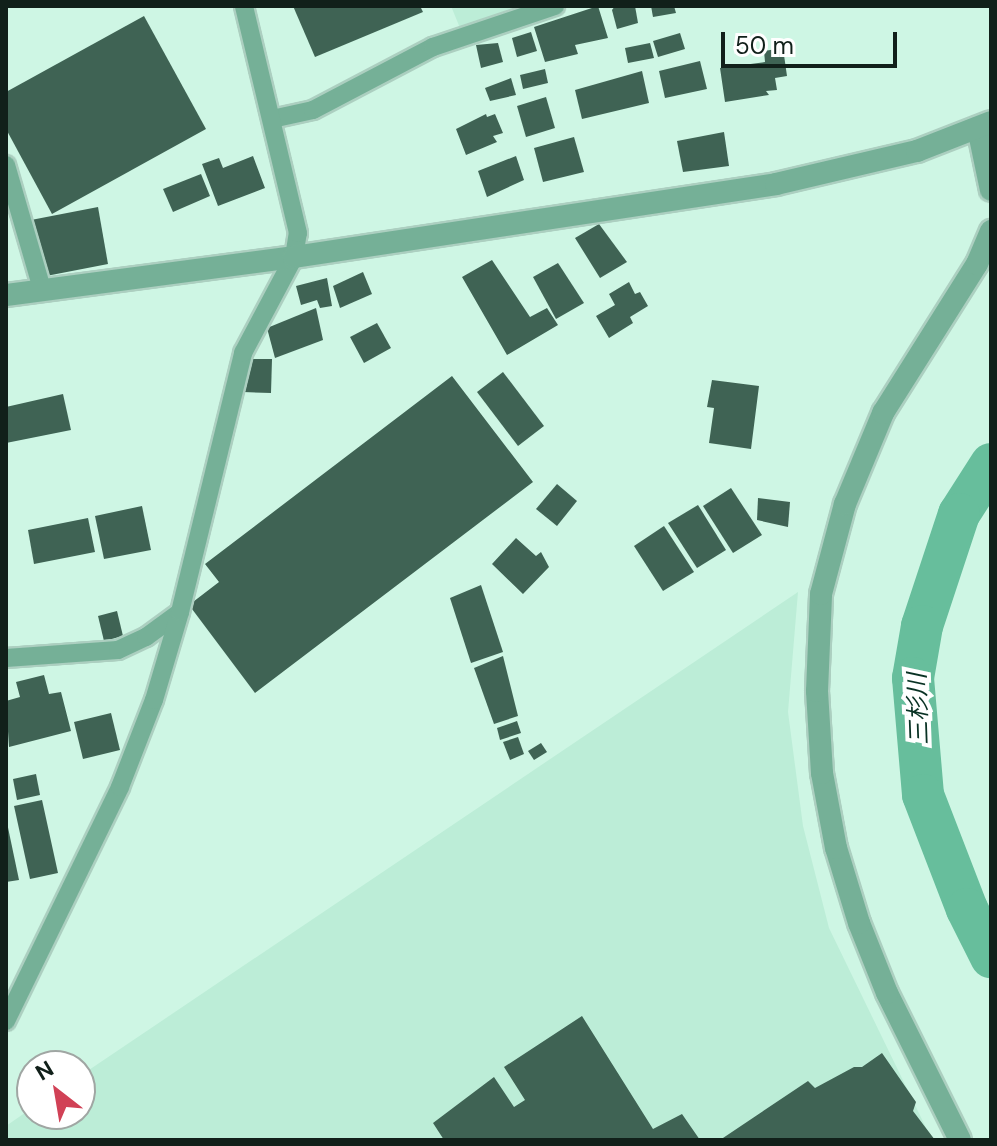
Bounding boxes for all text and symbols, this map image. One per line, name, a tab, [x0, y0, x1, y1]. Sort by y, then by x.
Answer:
scale bar	[725, 16, 901, 66]
text: 50 m	[735, 30, 794, 61]
water label: 三杉川	[902, 673, 934, 745]
north arrow	[16, 1050, 96, 1130]
text: N	[30, 1054, 59, 1087]

